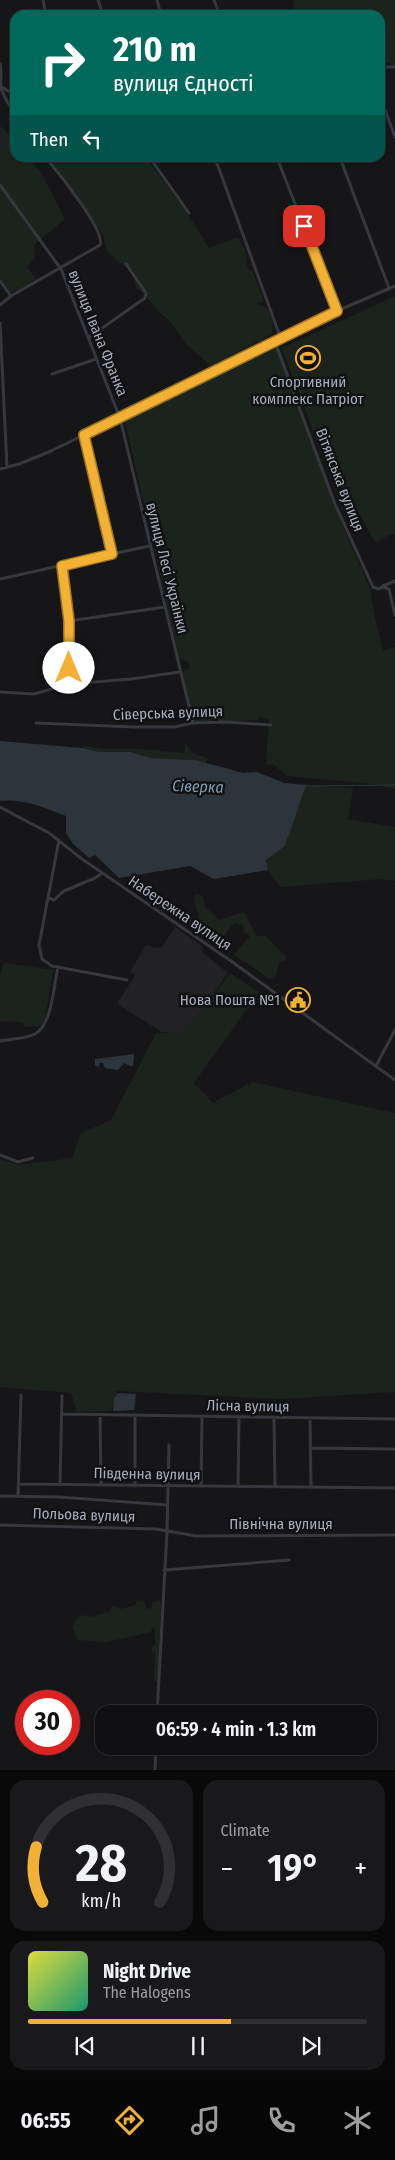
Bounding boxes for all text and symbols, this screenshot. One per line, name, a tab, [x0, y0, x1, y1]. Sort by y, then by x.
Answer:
text: 210 m	[113, 28, 197, 70]
icon: right	[30, 30, 95, 95]
text: вулиця Єдності	[113, 70, 254, 97]
icon: left	[78, 125, 106, 153]
text: Then	[30, 128, 68, 151]
pin	[283, 205, 325, 247]
icon: arrive	[290, 212, 318, 240]
street label: вулиця Івана Франка	[64, 267, 132, 399]
sports icon: Спортивний комплекс Патріот	[295, 345, 321, 371]
place label: Спортивний комплекс Патріот	[252, 373, 365, 408]
street label: Вітянська вулиця	[312, 426, 368, 534]
street label: вулиця Лесі Українки	[142, 501, 192, 635]
position arrow	[42, 641, 94, 693]
street label: Сіверська вулиця	[113, 702, 223, 724]
water label: Сіверка	[172, 776, 224, 797]
street label: Набережна вулиця	[125, 872, 235, 954]
public building icon: Нова Пошта №1	[285, 987, 311, 1013]
place label: Нова Пошта №1	[180, 991, 280, 1009]
street label: Лісна вулиця	[206, 1396, 290, 1416]
street label: Південна вулиця	[93, 1464, 201, 1484]
street label: Польова вулиця	[32, 1504, 136, 1526]
street label: Північна вулиця	[229, 1515, 333, 1533]
speed limit sign: 30	[15, 1690, 80, 1755]
text: 06:59 · 4 min · 1.3 km	[156, 1718, 316, 1741]
text: Climate	[221, 1821, 270, 1840]
text: 28	[74, 1832, 127, 1895]
text: 19°	[267, 1845, 320, 1891]
text: −	[221, 1852, 233, 1885]
text: +	[354, 1852, 367, 1885]
text: km/h	[81, 1890, 121, 1912]
text: Night Drive	[103, 1960, 191, 1983]
text: The Halogens	[103, 1983, 191, 2002]
icon: previous	[71, 2032, 99, 2060]
icon: pause	[184, 2032, 212, 2060]
icon: next	[297, 2032, 325, 2060]
icon: directions	[112, 2103, 147, 2138]
icon: music	[188, 2103, 223, 2138]
icon: phone	[264, 2103, 299, 2138]
icon: climate	[340, 2103, 375, 2138]
text: 06:55	[20, 2107, 71, 2134]

